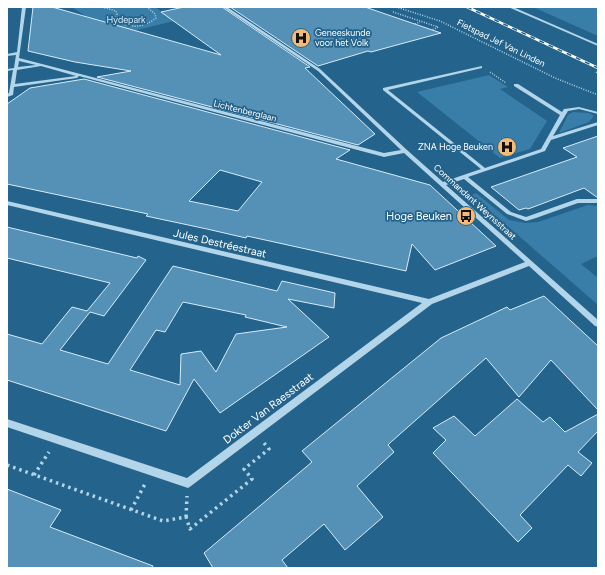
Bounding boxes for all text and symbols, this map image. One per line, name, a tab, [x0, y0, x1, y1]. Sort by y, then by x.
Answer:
park label: Hydepark	[107, 14, 146, 25]
street label: Fietspad Jef Van Linden	[455, 16, 547, 69]
hospital icon: Geneeskunde voor het Volk	[290, 27, 312, 49]
place label: Geneeskunde voor het Volk	[315, 27, 370, 48]
street label: Lichtenberglaan	[212, 97, 278, 124]
hospital icon: ZNA Hoge Beuken	[496, 136, 518, 158]
place label: ZNA Hoge Beuken	[418, 141, 493, 152]
street label: Commandant Weynsstraat	[432, 162, 519, 242]
bus stop icon: Hoge Beuken	[455, 205, 477, 227]
place label: Hoge Beuken	[386, 210, 452, 223]
street label: Jules Destréestraat	[172, 226, 268, 261]
street label: Dokter Van Raesstraat	[221, 370, 316, 447]

